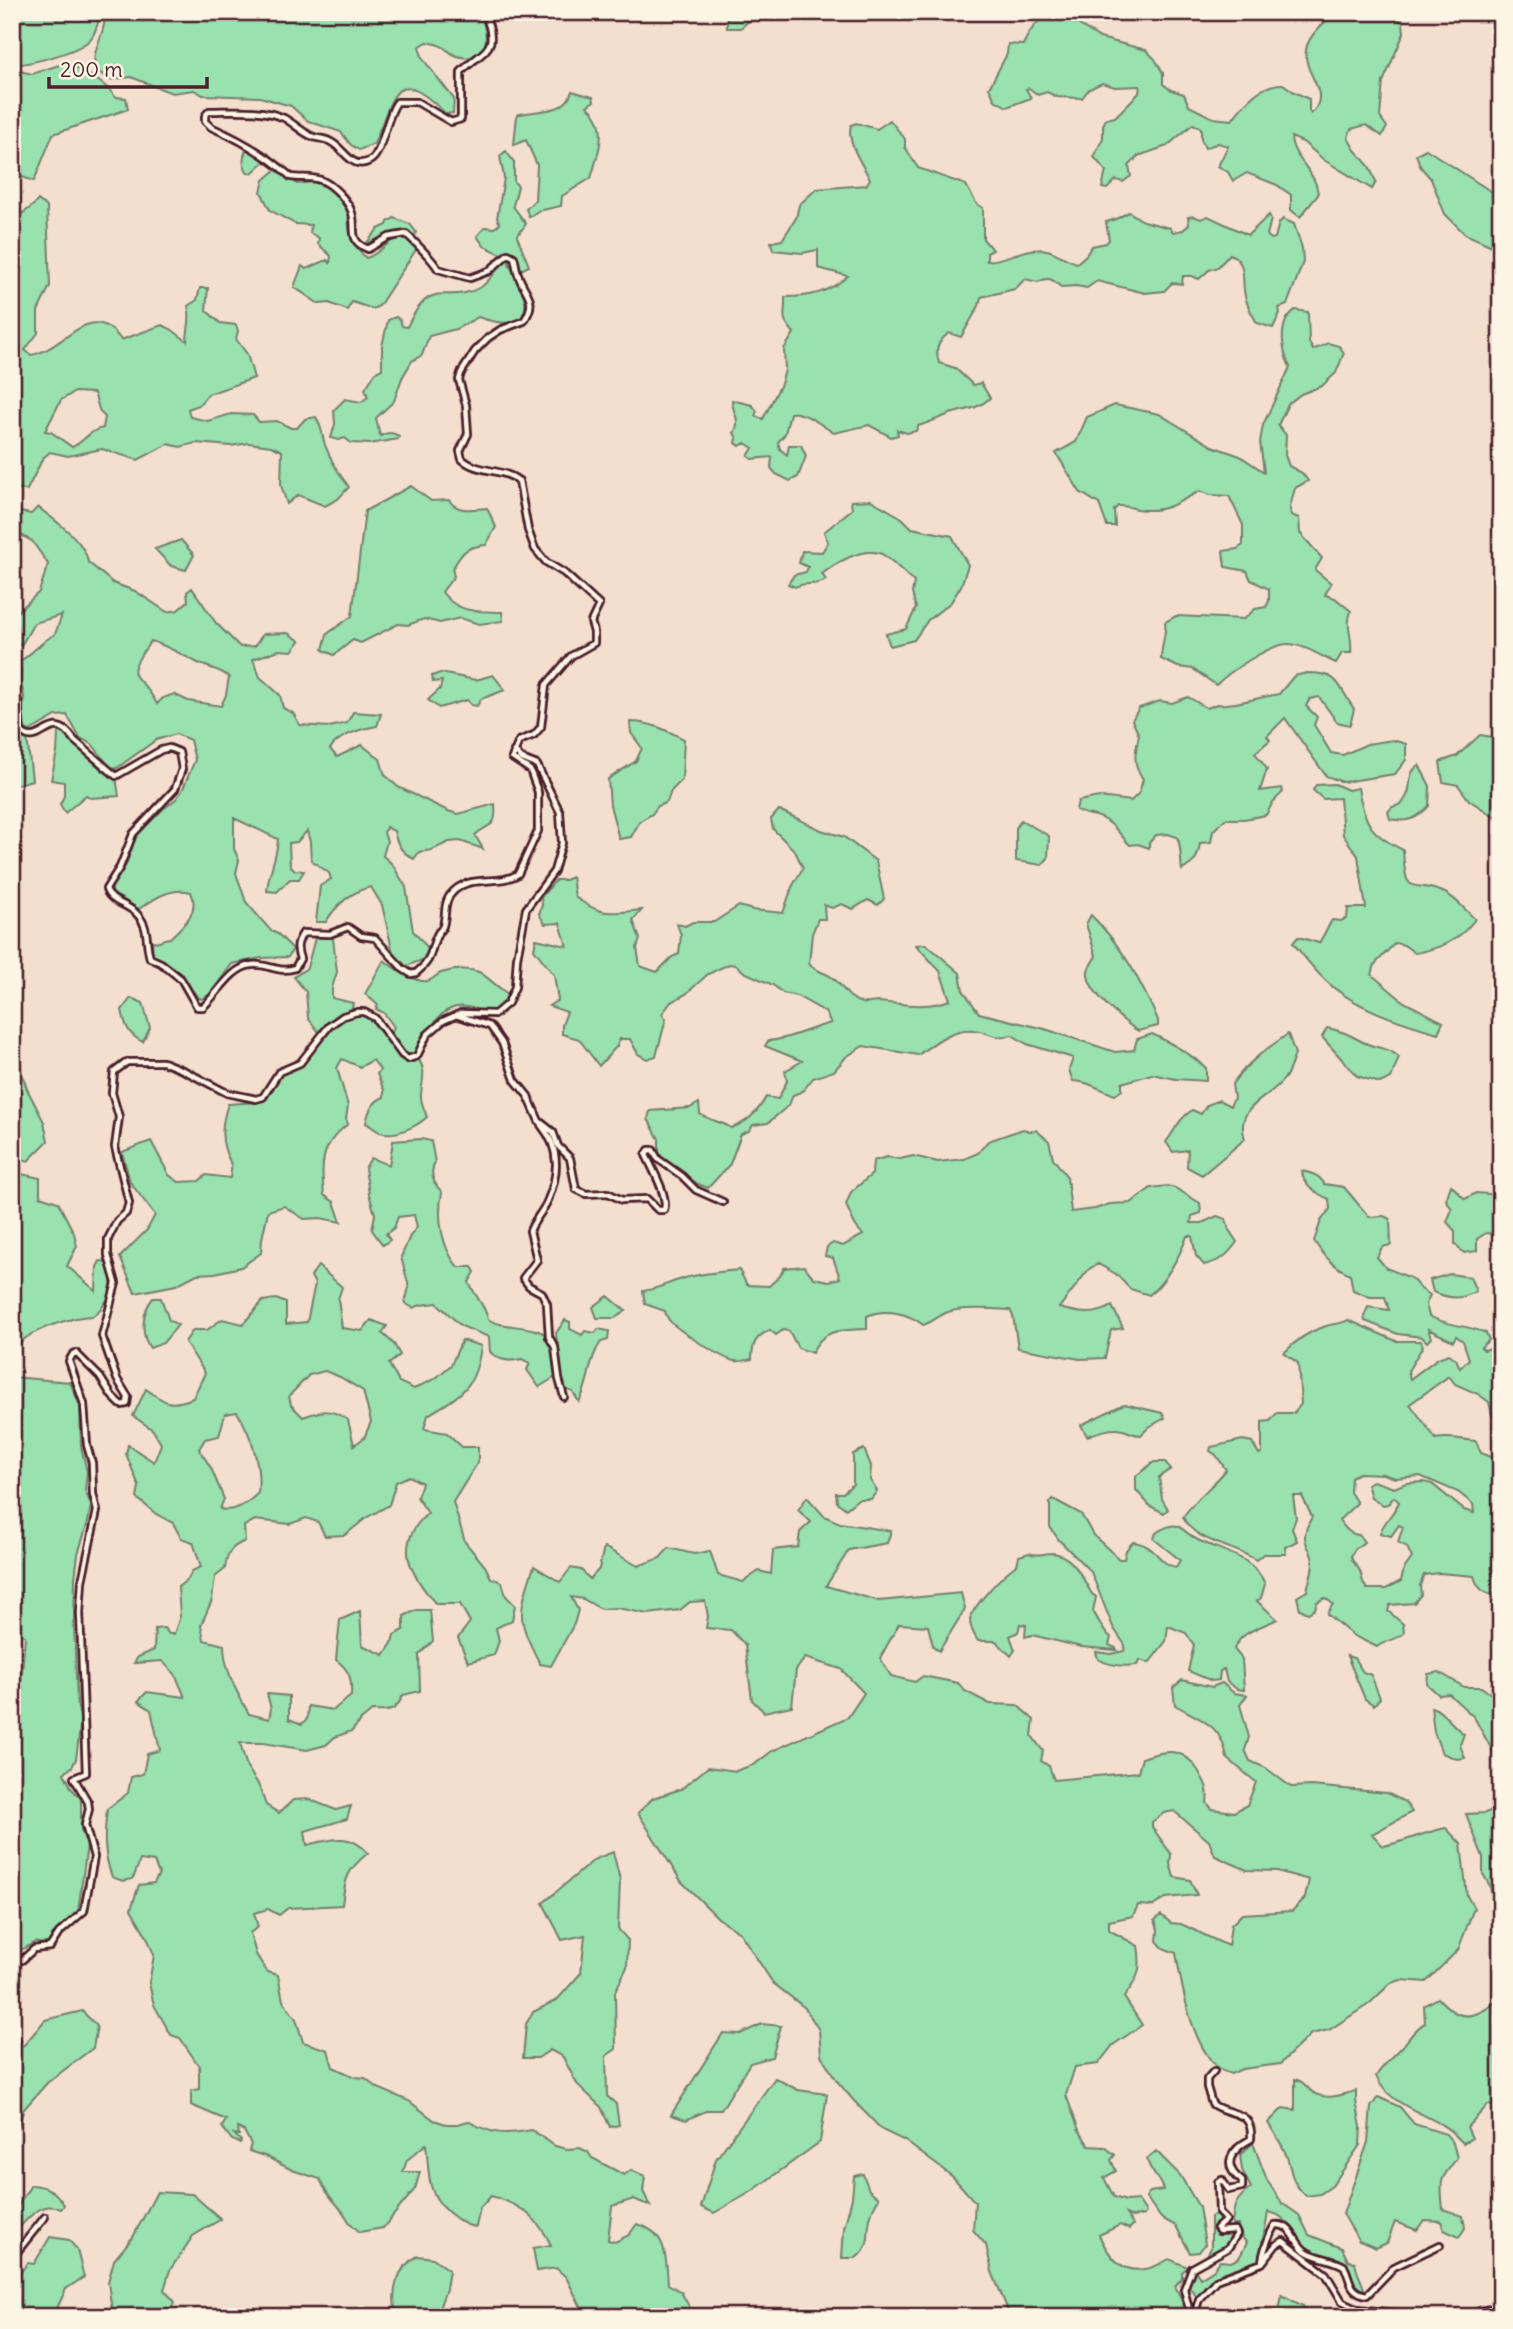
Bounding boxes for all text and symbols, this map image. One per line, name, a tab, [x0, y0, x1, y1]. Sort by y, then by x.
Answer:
scale bar	[49, 46, 206, 90]
text: 200 m	[60, 56, 123, 83]

